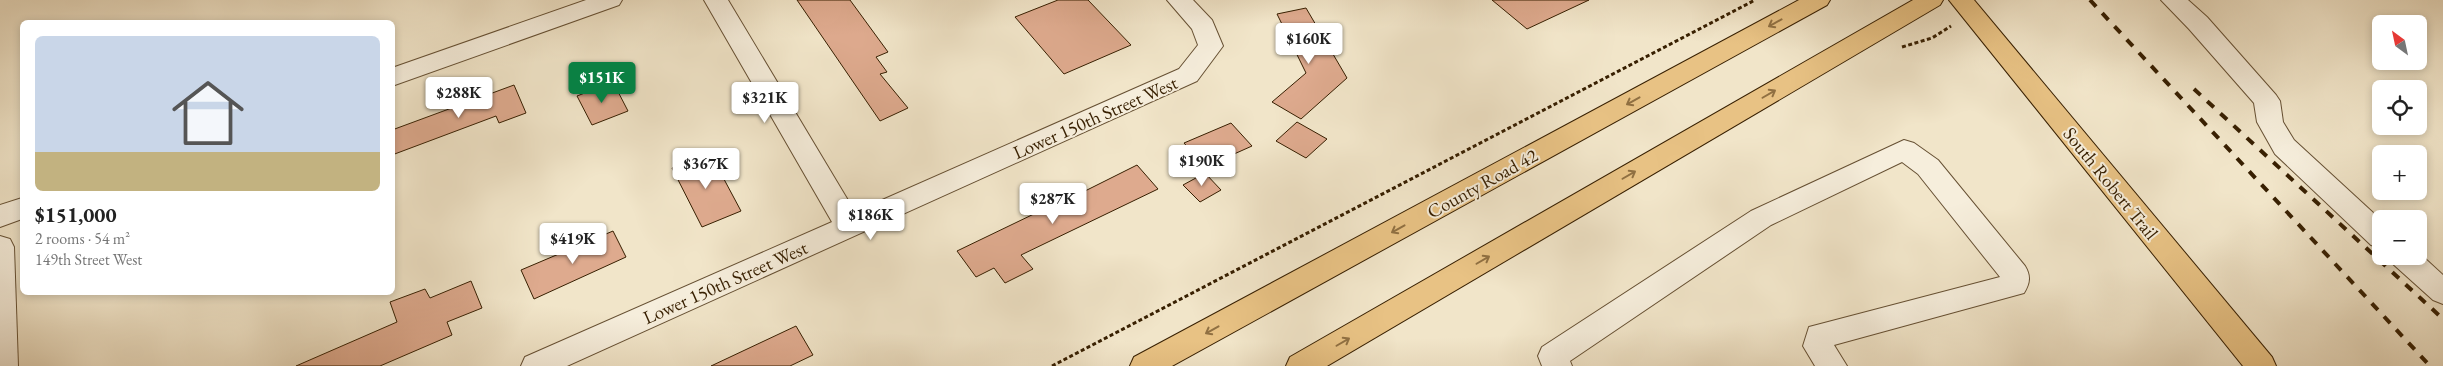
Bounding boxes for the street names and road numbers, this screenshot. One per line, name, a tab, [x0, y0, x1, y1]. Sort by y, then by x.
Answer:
street label: Lower 150th Street West	[1009, 70, 1182, 165]
street label: South Robert Trail	[2057, 122, 2164, 245]
street label: County Road 42	[1422, 143, 1542, 224]
street label: Lower 150th Street West	[639, 235, 812, 330]

